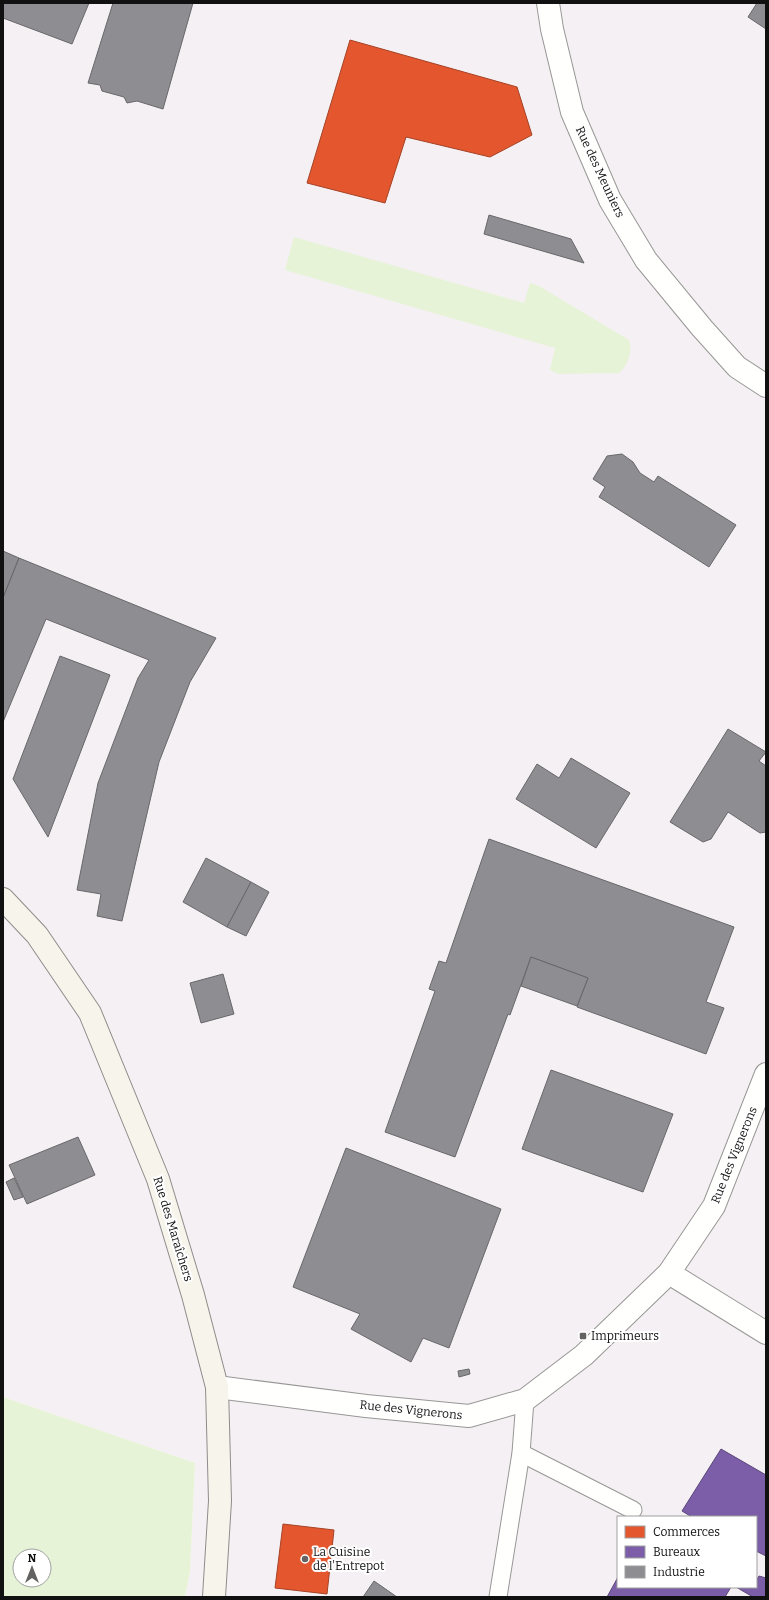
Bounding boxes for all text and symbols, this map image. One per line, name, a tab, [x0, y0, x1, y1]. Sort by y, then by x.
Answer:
street label: Rue des Meuniers	[573, 124, 627, 220]
street label: Rue des Vignerons	[708, 1104, 760, 1205]
street label: Rue des Maraîchers	[150, 1175, 196, 1283]
place label: Imprimeurs	[591, 1329, 659, 1343]
marker: Imprimeurs	[578, 1331, 588, 1341]
street label: Rue des Vignerons	[359, 1398, 463, 1422]
legend	[617, 1516, 757, 1588]
text: Commerces	[653, 1525, 720, 1539]
place label: La Cuisine de l'Entrepot	[313, 1545, 385, 1573]
text: Bureaux	[653, 1545, 700, 1559]
north arrow	[12, 1548, 52, 1588]
text: N	[28, 1552, 37, 1565]
marker: La Cuisine de l'Entrepot	[300, 1554, 310, 1564]
text: Industrie	[653, 1565, 705, 1579]

